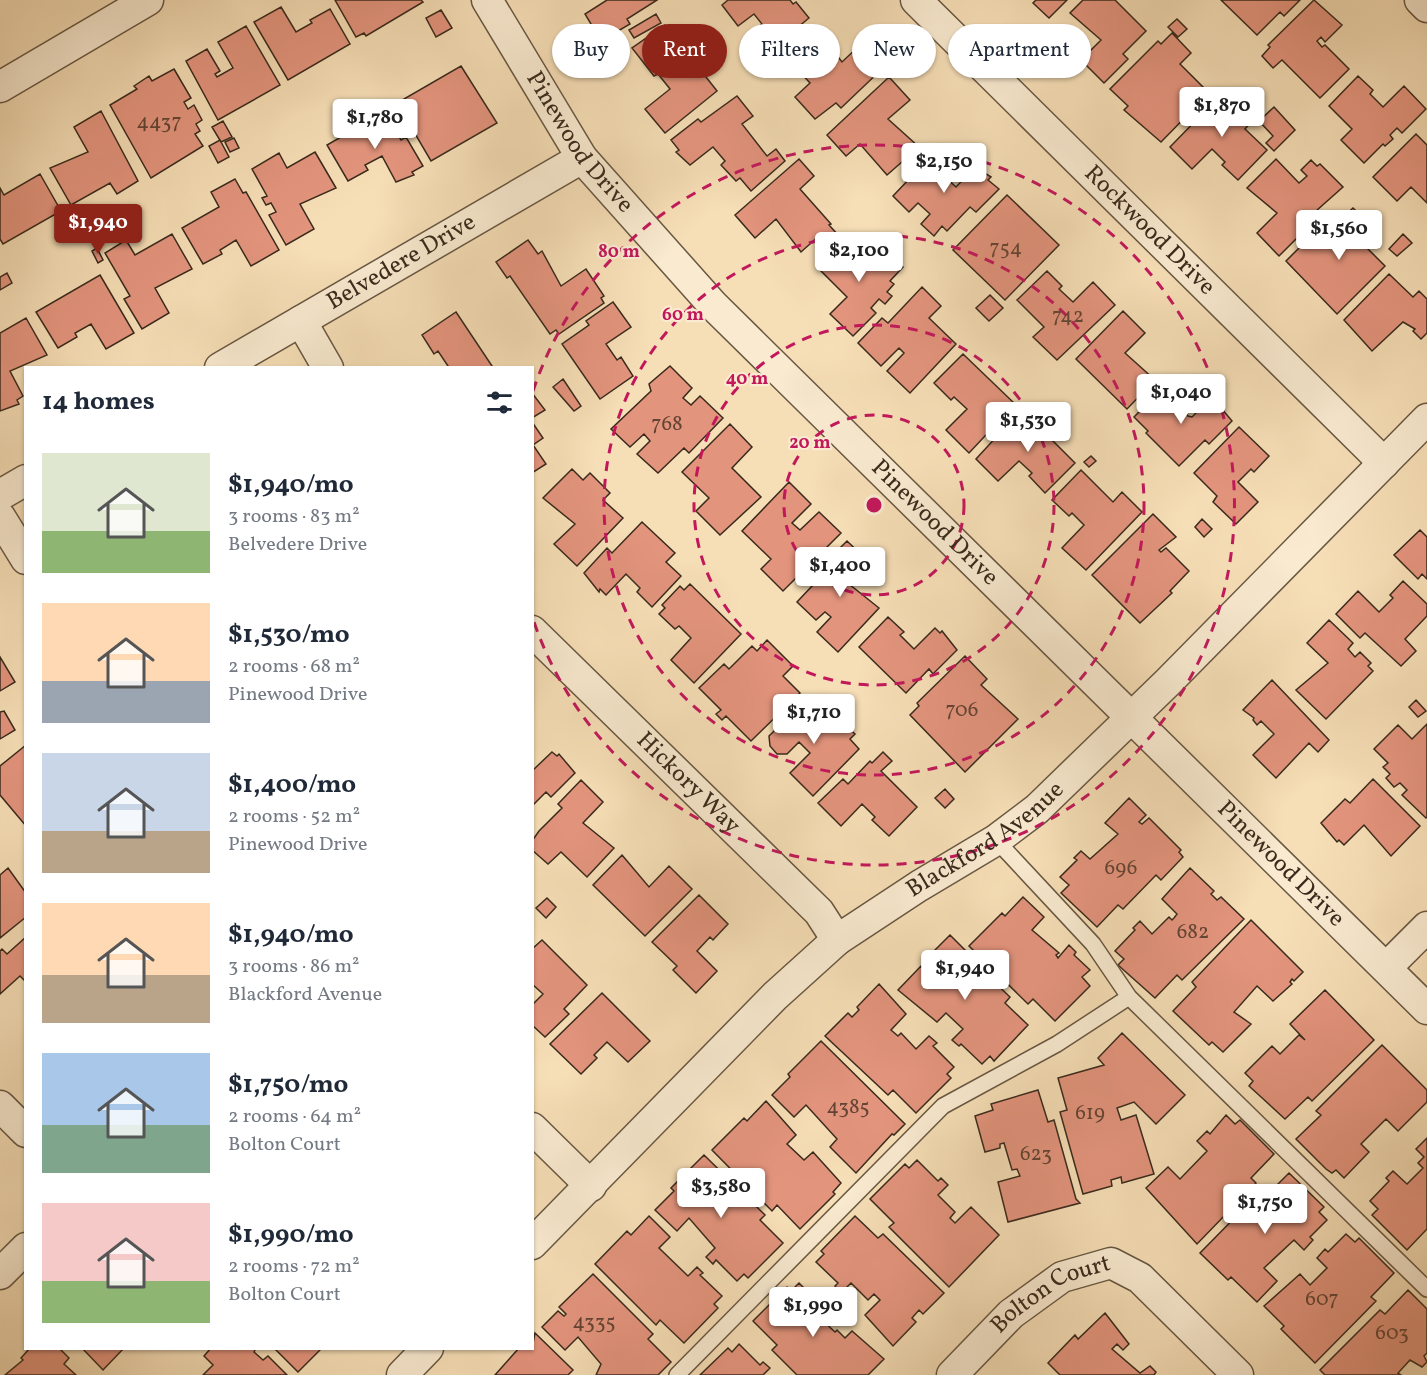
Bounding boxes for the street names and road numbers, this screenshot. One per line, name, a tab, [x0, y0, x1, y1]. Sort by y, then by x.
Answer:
street label: Pinewood Drive	[517, 65, 641, 221]
street label: Rockwood Drive	[1076, 158, 1223, 304]
street label: Belvedere Drive	[321, 206, 482, 319]
street label: Pinewood Drive	[863, 452, 1006, 594]
street label: Hickory Way	[628, 724, 748, 843]
street label: Blackford Avenue	[900, 774, 1072, 907]
street label: Pinewood Drive	[1209, 793, 1352, 935]
street label: Bolton Court	[983, 1247, 1115, 1342]

